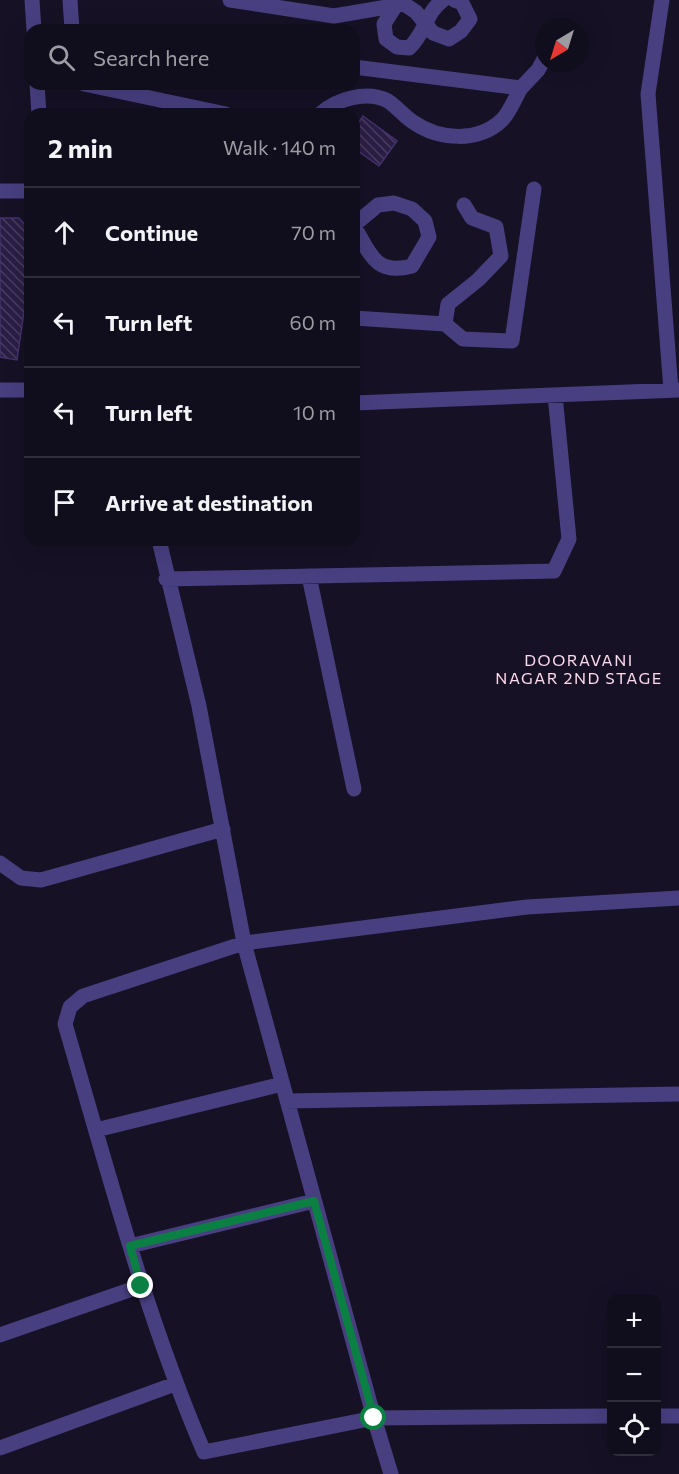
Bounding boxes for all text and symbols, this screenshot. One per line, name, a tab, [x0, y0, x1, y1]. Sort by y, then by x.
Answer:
north arrow	[535, 18, 589, 72]
search box	[24, 24, 360, 90]
icon: search	[45, 41, 78, 74]
text: Search here	[93, 44, 209, 71]
text: 2 min	[48, 132, 113, 163]
text: Walk · 140 m	[223, 135, 336, 159]
icon: ahead	[48, 216, 81, 249]
text: Continue	[105, 219, 198, 246]
text: 70 m	[291, 220, 336, 244]
icon: left	[48, 306, 81, 339]
text: Turn left	[105, 309, 192, 336]
text: 60 m	[290, 310, 336, 334]
icon: left	[48, 396, 81, 429]
text: Turn left	[105, 399, 192, 426]
text: 10 m	[293, 400, 336, 424]
icon: arrive	[48, 486, 81, 519]
text: Arrive at destination	[105, 489, 313, 516]
district label: DOORAVANI NAGAR 2ND STAGE	[495, 650, 663, 687]
route end	[127, 1272, 153, 1298]
map controls	[607, 1294, 661, 1456]
button: +	[607, 1294, 661, 1348]
button: −	[607, 1348, 661, 1402]
button: locate	[607, 1402, 661, 1456]
route start	[360, 1404, 386, 1430]

